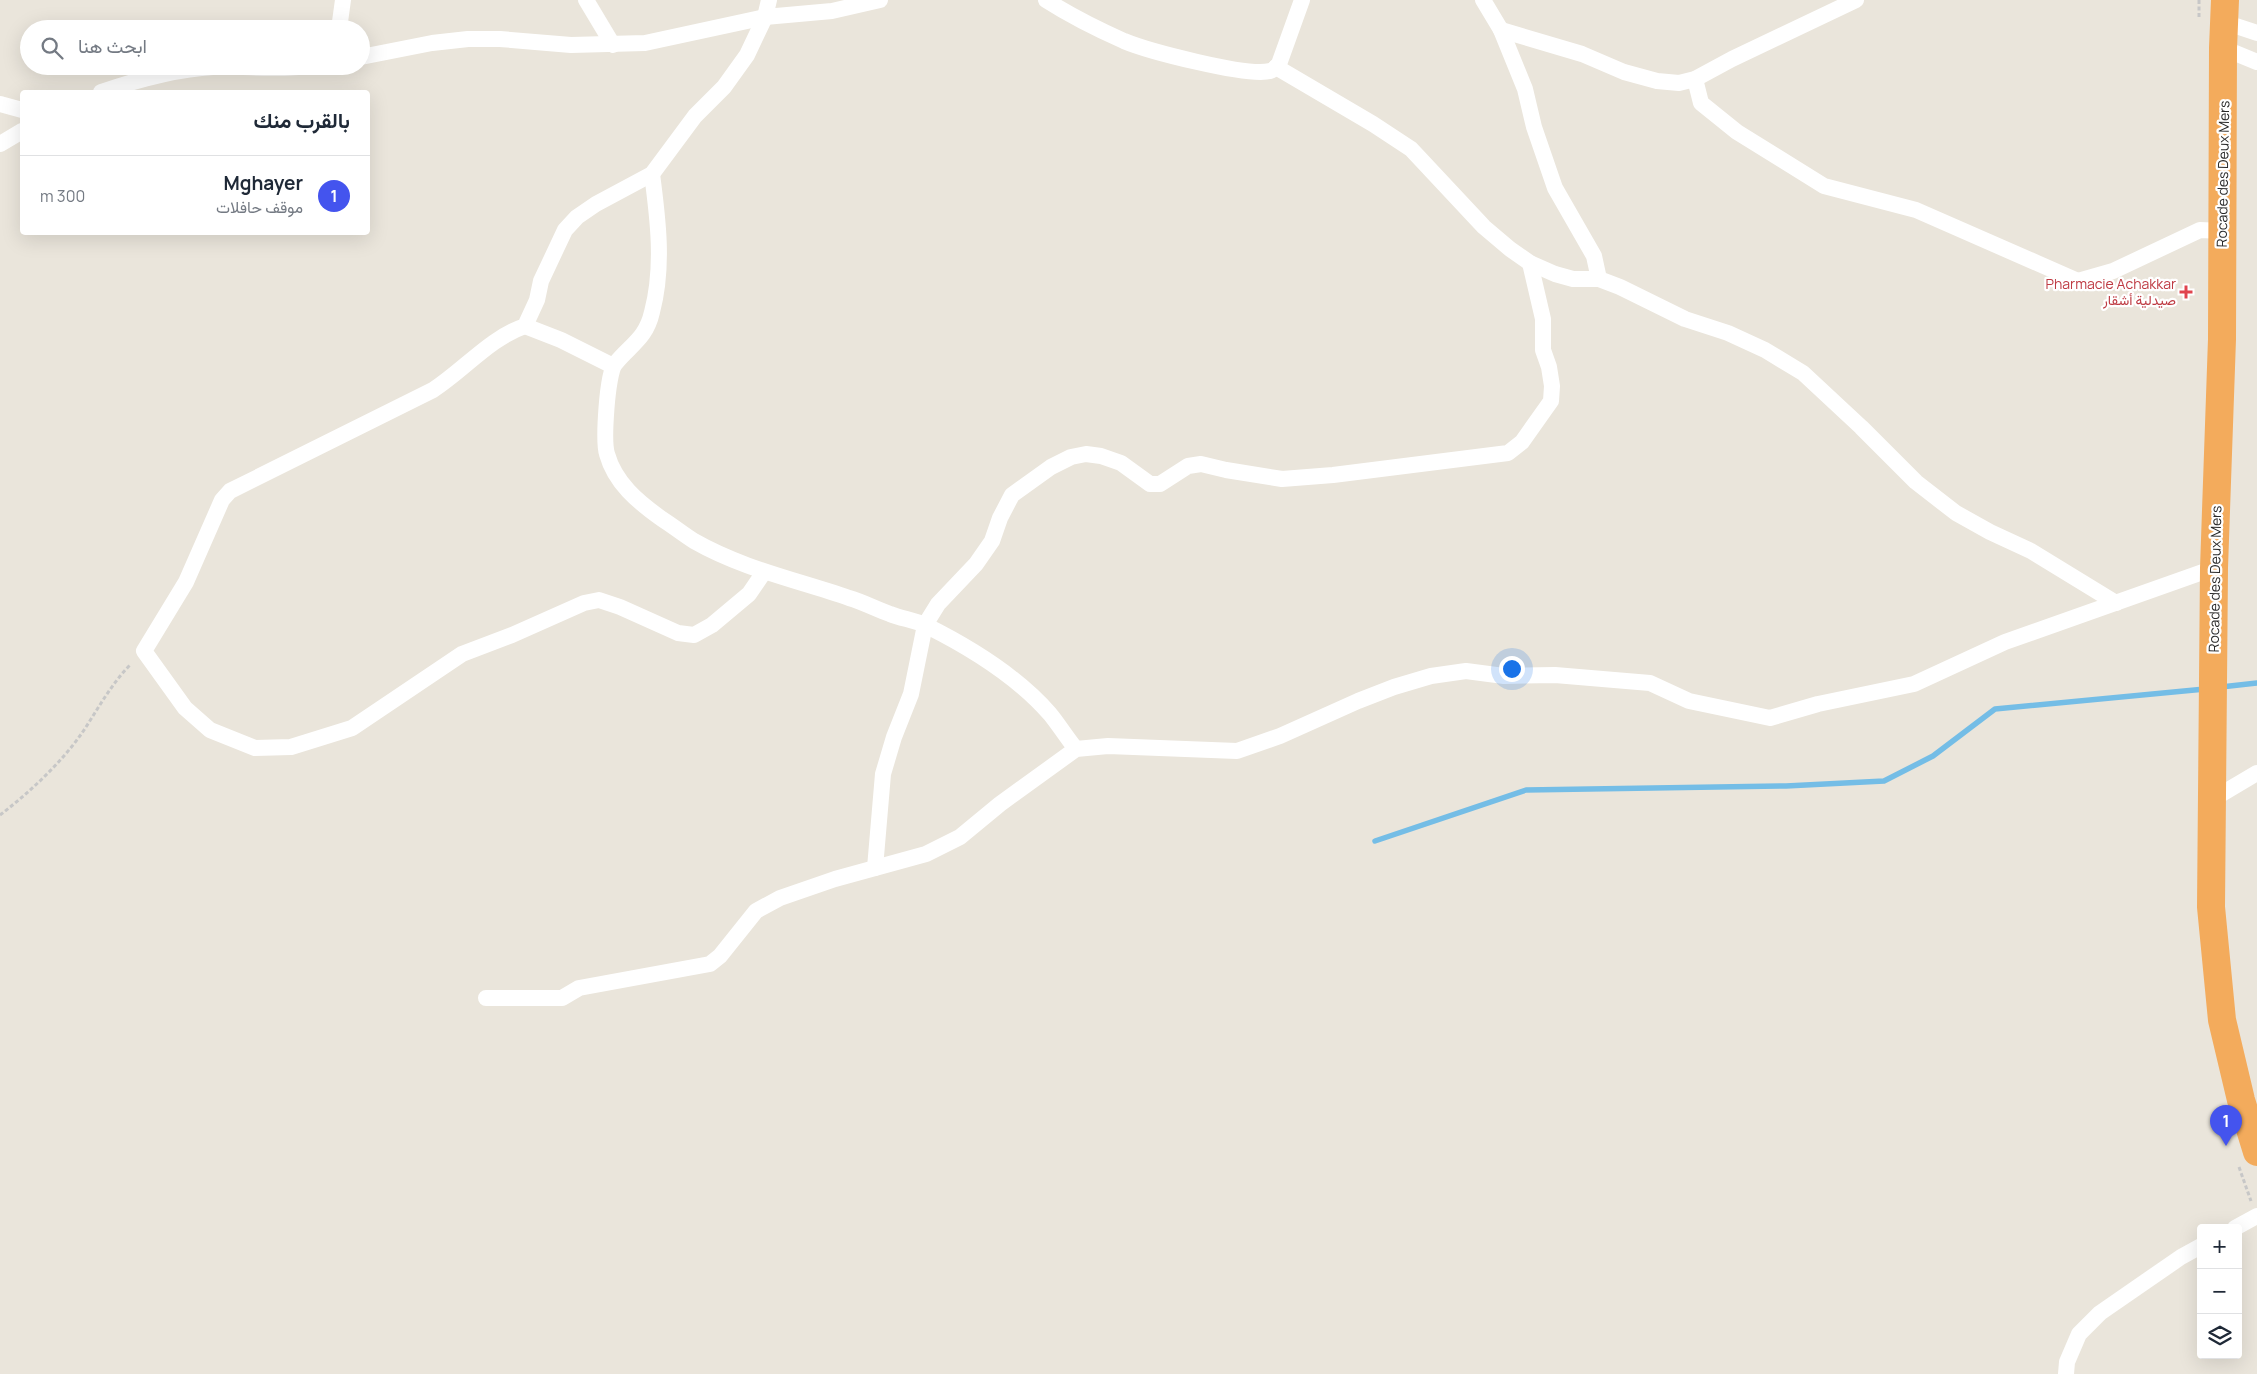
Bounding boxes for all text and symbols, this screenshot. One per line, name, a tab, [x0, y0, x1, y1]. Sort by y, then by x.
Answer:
search box	[20, 20, 370, 75]
text: ابحث هنا	[78, 33, 147, 59]
icon: search	[38, 34, 66, 62]
street label: Rocade des Deux Mers	[2212, 101, 2233, 247]
text: بالقرب منك	[254, 106, 350, 134]
text: Mghayer	[224, 170, 303, 196]
text: 300 m	[40, 185, 85, 207]
text: 1	[331, 185, 338, 207]
text: موقف حافلات	[216, 196, 303, 218]
place label: Pharmacie Achakkar صيدلية أشقار	[2046, 274, 2176, 309]
marker: Pharmacie Achakkar صيدلية أشقار	[2180, 286, 2192, 298]
street label: Rocade des Deux Mers	[2204, 506, 2225, 652]
your location	[1499, 656, 1525, 682]
pin: 1	[2210, 1105, 2242, 1146]
map controls	[2197, 1224, 2242, 1359]
button: +	[2197, 1224, 2242, 1269]
button: −	[2197, 1269, 2242, 1314]
button: layers	[2197, 1314, 2242, 1359]

